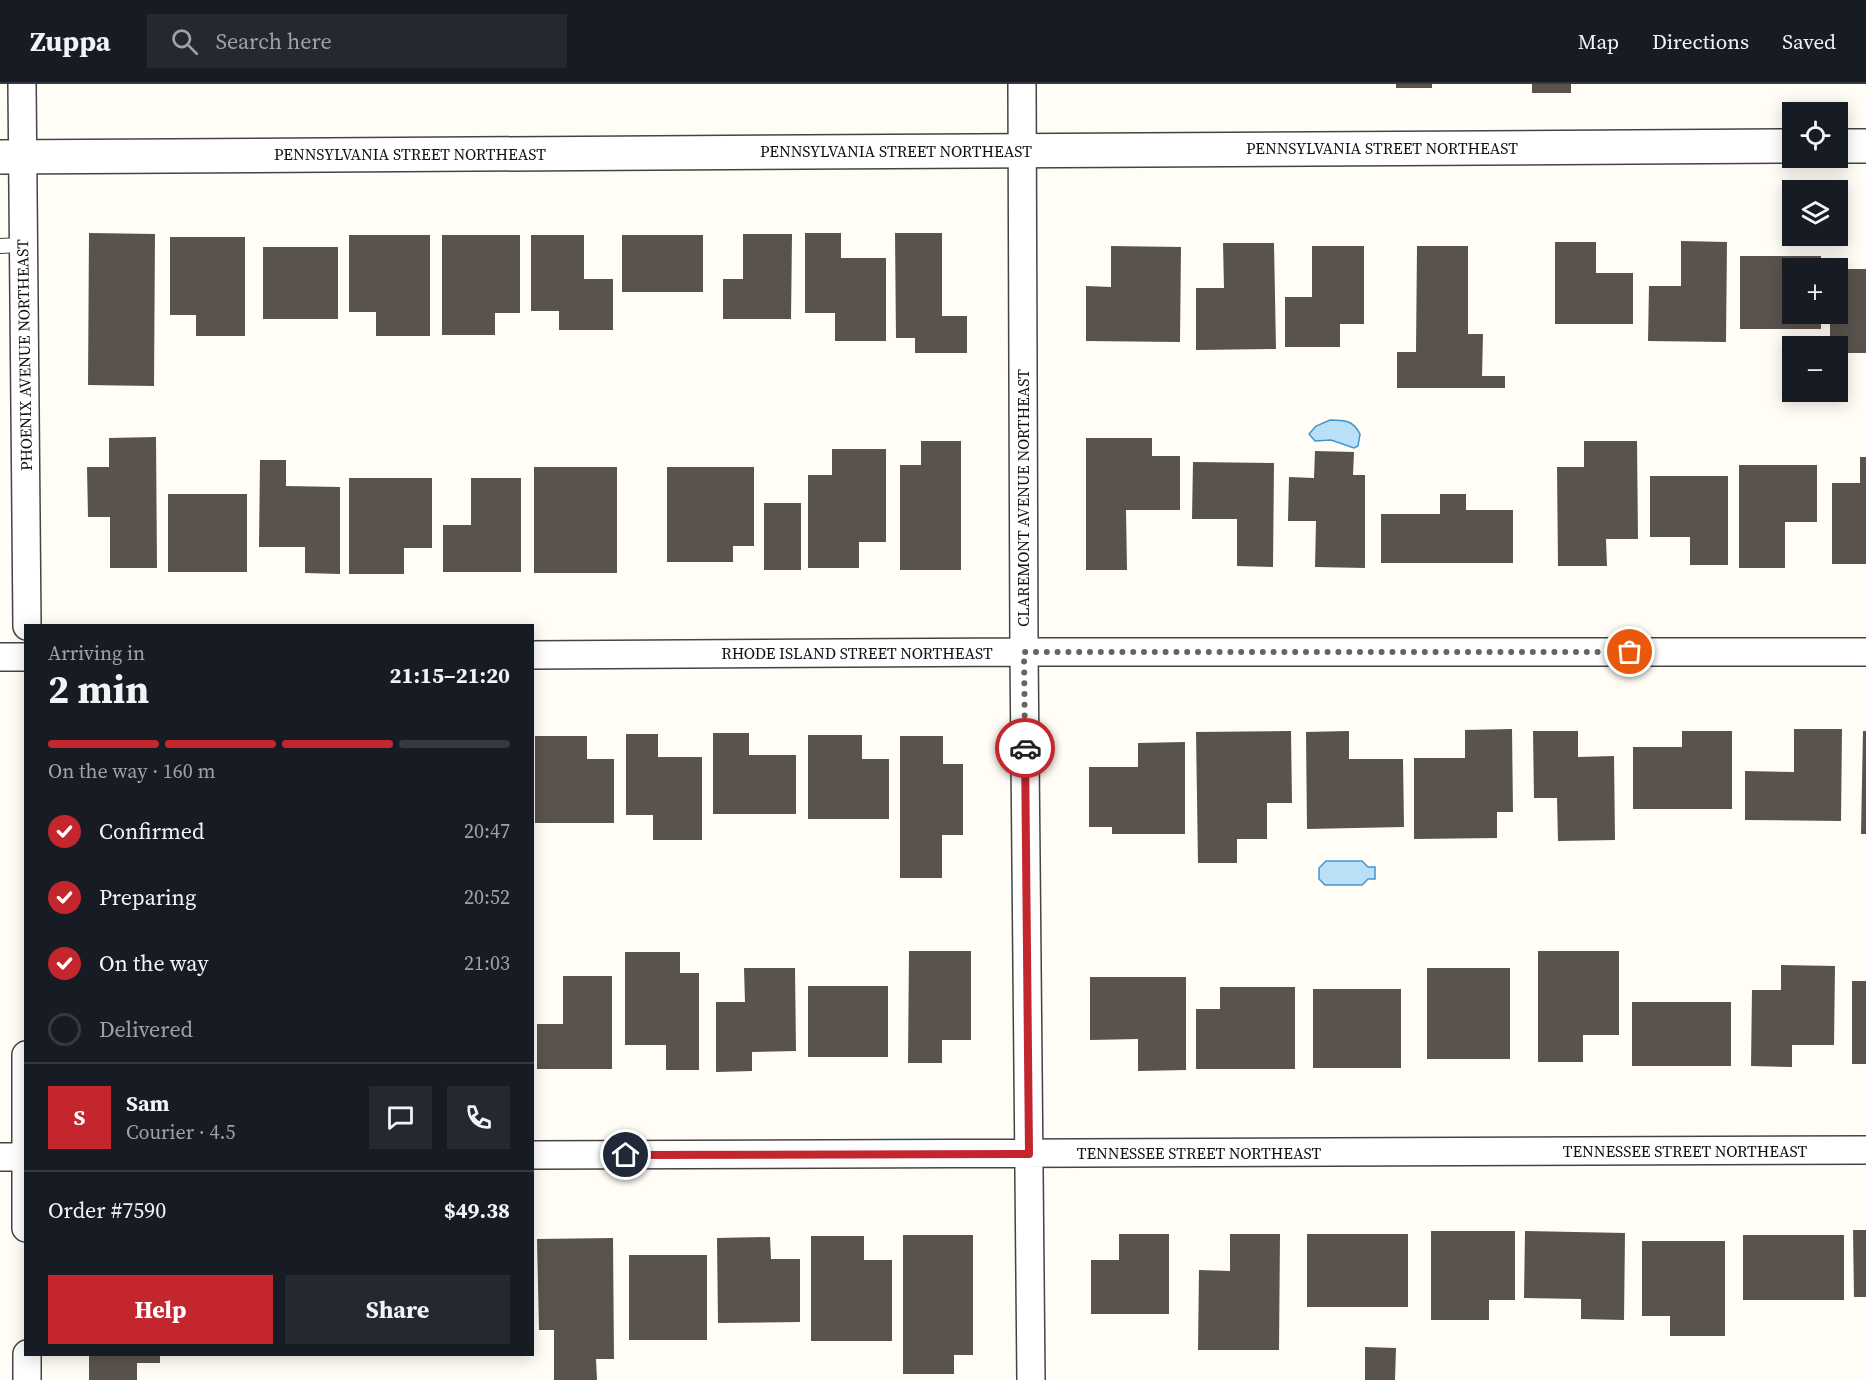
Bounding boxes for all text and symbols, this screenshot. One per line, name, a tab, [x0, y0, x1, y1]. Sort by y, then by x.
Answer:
search box	[147, 14, 567, 68]
text: Zuppa	[30, 22, 111, 60]
icon: search	[168, 25, 201, 58]
text: Search here	[216, 26, 332, 56]
text: Map	[1578, 27, 1619, 56]
text: Directions	[1652, 27, 1749, 56]
text: Saved	[1782, 27, 1836, 56]
map controls	[1782, 102, 1848, 402]
button: locate	[1782, 102, 1848, 168]
street label: PENNSYLVANIA STREET NORTHEAST	[1246, 137, 1518, 159]
street label: PENNSYLVANIA STREET NORTHEAST	[760, 140, 1032, 162]
street label: PENNSYLVANIA STREET NORTHEAST	[274, 143, 546, 165]
button: layers	[1782, 180, 1848, 246]
street label: PHOENIX AVENUE NORTHEAST	[11, 239, 37, 471]
button: +	[1782, 258, 1848, 324]
button: −	[1782, 336, 1848, 402]
street label: CLAREMONT AVENUE NORTHEAST	[1012, 369, 1034, 627]
pin	[1604, 626, 1655, 677]
icon: bag	[1613, 635, 1646, 668]
text: Arriving in	[48, 639, 145, 667]
street label: RHODE ISLAND STREET NORTHEAST	[721, 642, 993, 664]
text: 21:15–21:20	[390, 660, 510, 690]
text: 2 min	[48, 663, 149, 716]
courier	[995, 718, 1055, 778]
icon: car	[1009, 732, 1042, 765]
text: On the way · 160 m	[48, 757, 215, 785]
icon: check	[48, 815, 81, 848]
text: Confirmed	[99, 816, 204, 846]
text: 20:47	[464, 817, 510, 845]
icon: check	[48, 881, 81, 914]
text: Preparing	[99, 882, 196, 912]
text: 20:52	[464, 883, 510, 911]
icon: check	[48, 947, 81, 980]
text: On the way	[99, 948, 208, 978]
text: 21:03	[464, 949, 510, 977]
text: Delivered	[99, 1014, 193, 1044]
button: chat	[369, 1086, 432, 1149]
button: phone	[447, 1086, 510, 1149]
text: Sam	[126, 1088, 170, 1118]
text: S	[74, 1102, 85, 1132]
text: Courier · 4.5	[126, 1118, 235, 1146]
pin	[600, 1129, 651, 1180]
icon: home	[609, 1138, 642, 1171]
street label: TENNESSEE STREET NORTHEAST	[1563, 1140, 1808, 1162]
street label: TENNESSEE STREET NORTHEAST	[1077, 1142, 1322, 1164]
text: Order #7590	[48, 1195, 166, 1225]
text: $49.38	[444, 1195, 510, 1225]
button: Help	[48, 1275, 273, 1344]
button: Share	[285, 1275, 510, 1344]

